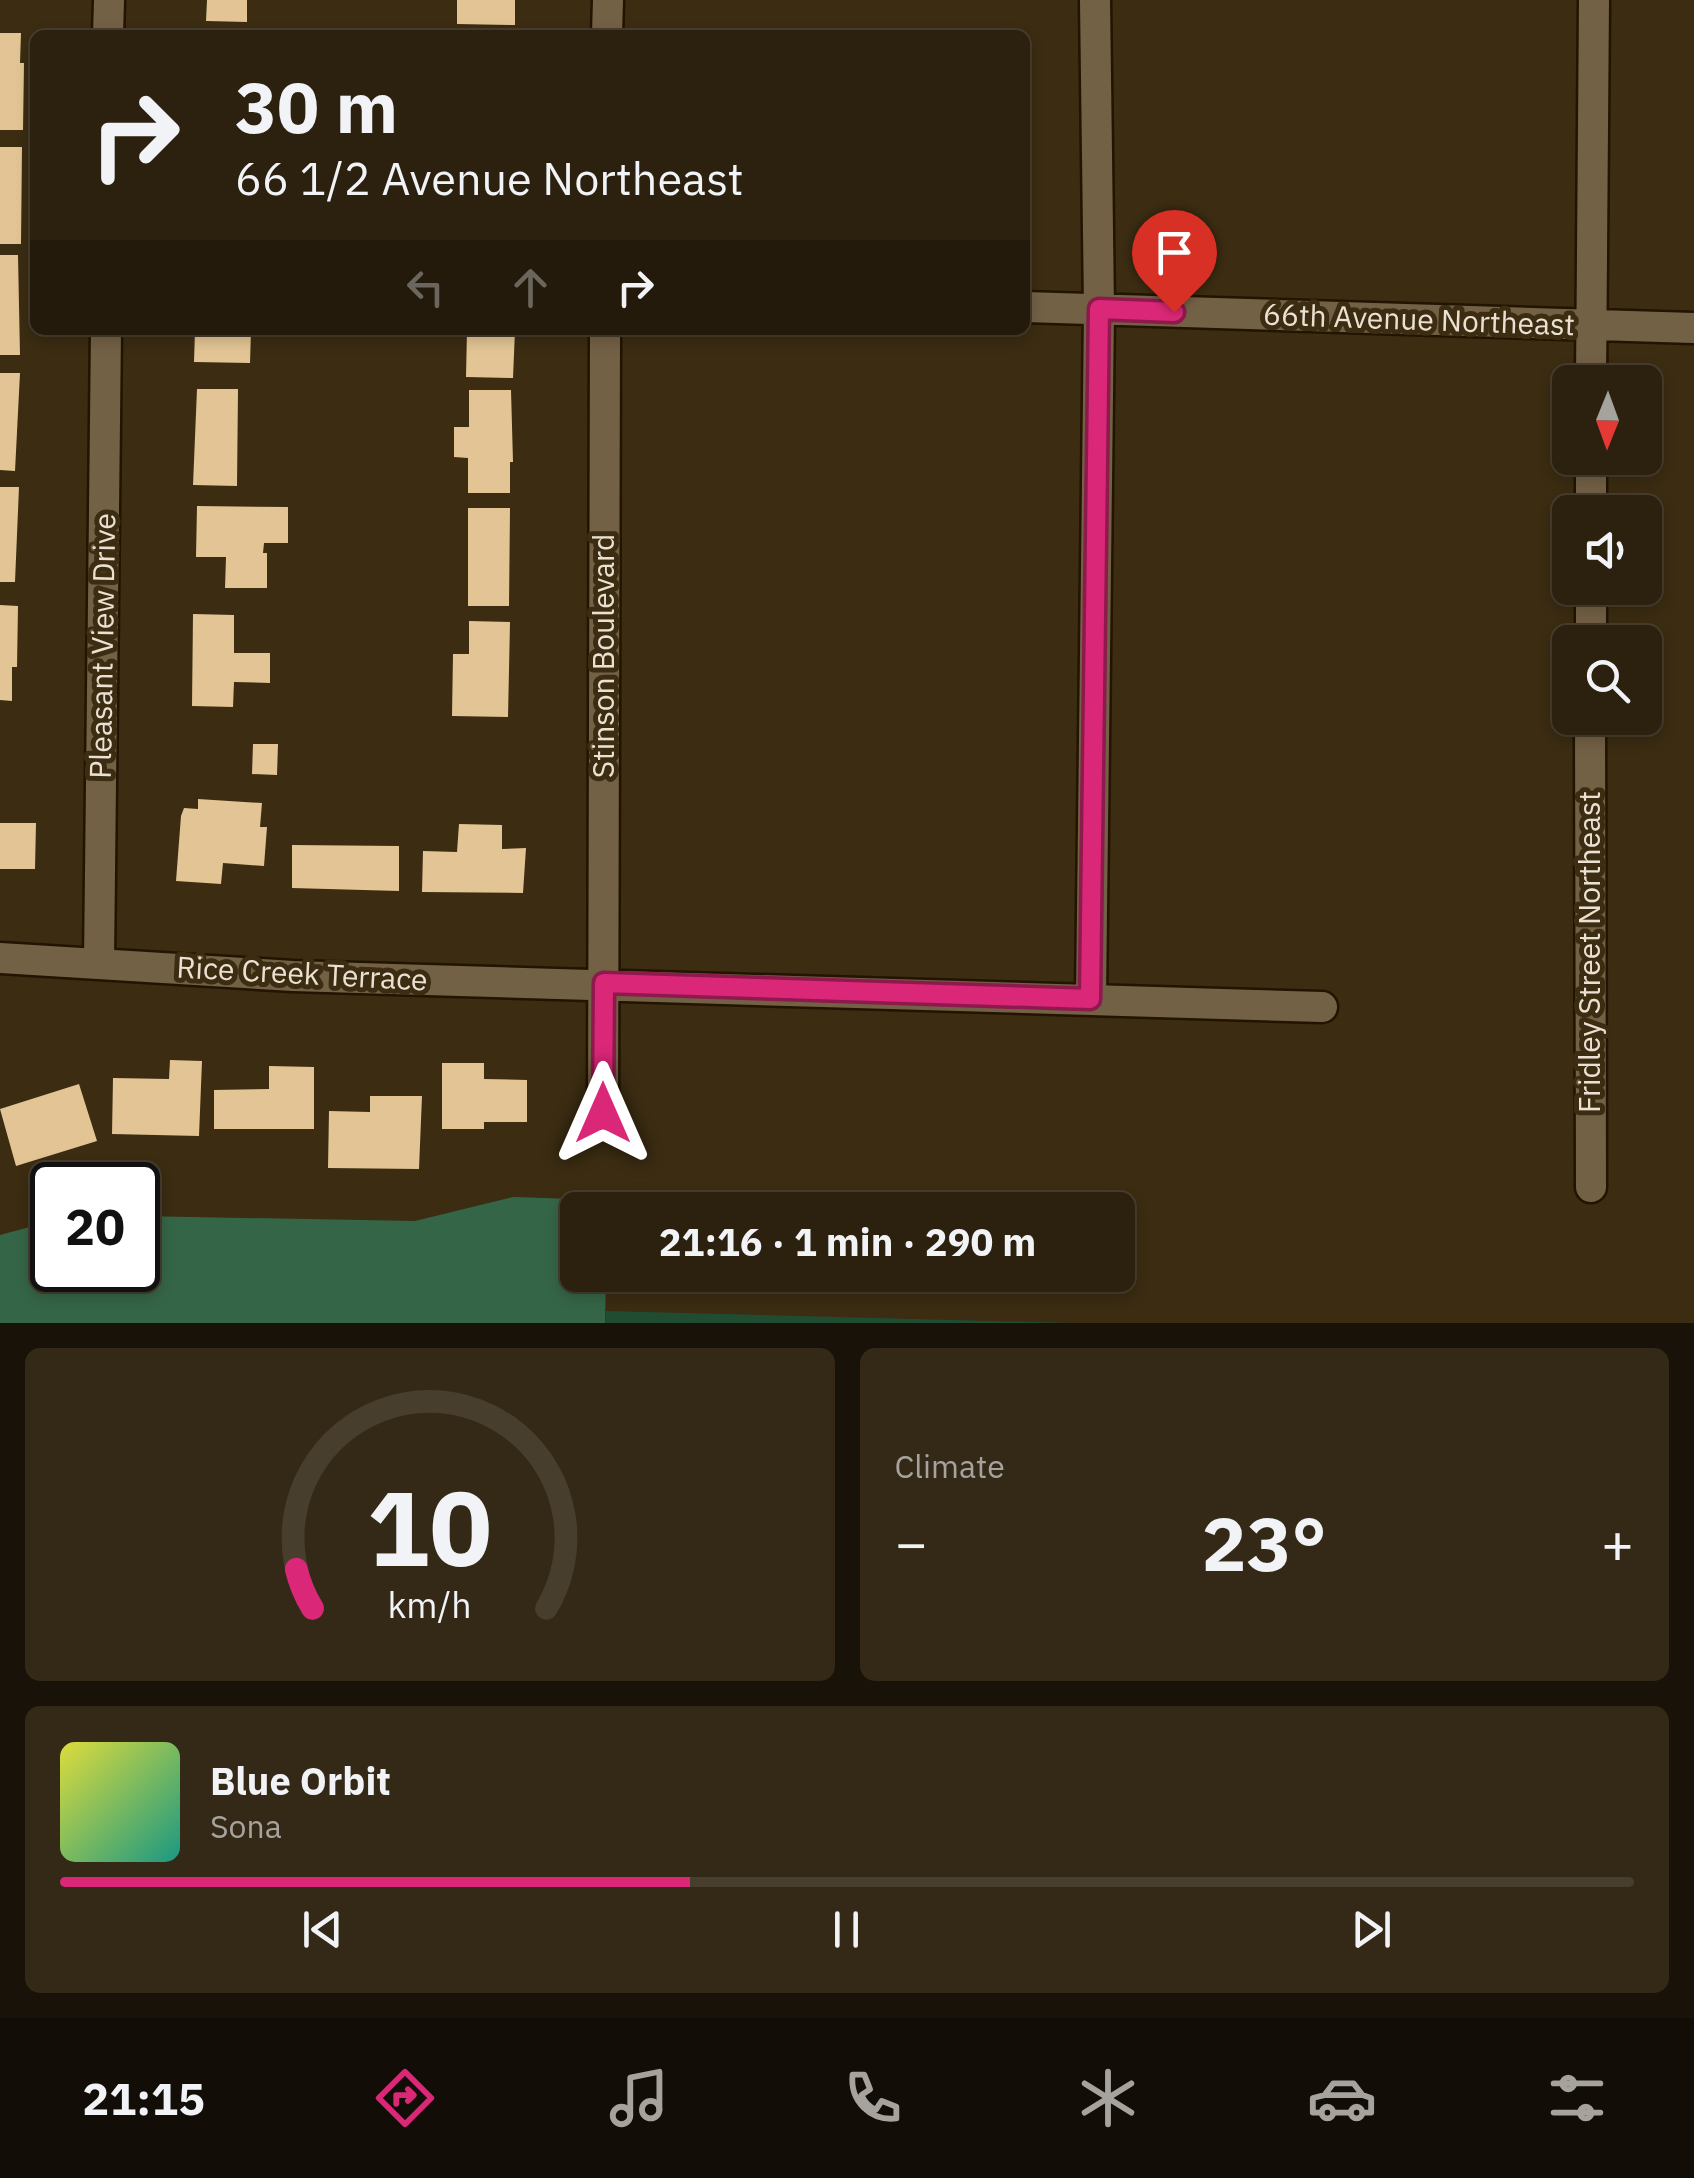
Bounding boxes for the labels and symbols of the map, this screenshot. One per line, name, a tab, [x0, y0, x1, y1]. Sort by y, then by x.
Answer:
pin	[1132, 210, 1217, 313]
street label: 66th Avenue Northeast	[1262, 294, 1576, 343]
north arrow	[1552, 365, 1662, 475]
street label: Pleasant View Drive	[80, 513, 123, 779]
street label: Stinson Boulevard	[583, 534, 622, 778]
street label: Fridley Street Northeast	[1569, 791, 1608, 1113]
street label: Rice Creek Terrace	[175, 946, 429, 999]
position arrow	[551, 1061, 655, 1165]
speed limit sign: 20	[30, 1162, 160, 1292]

